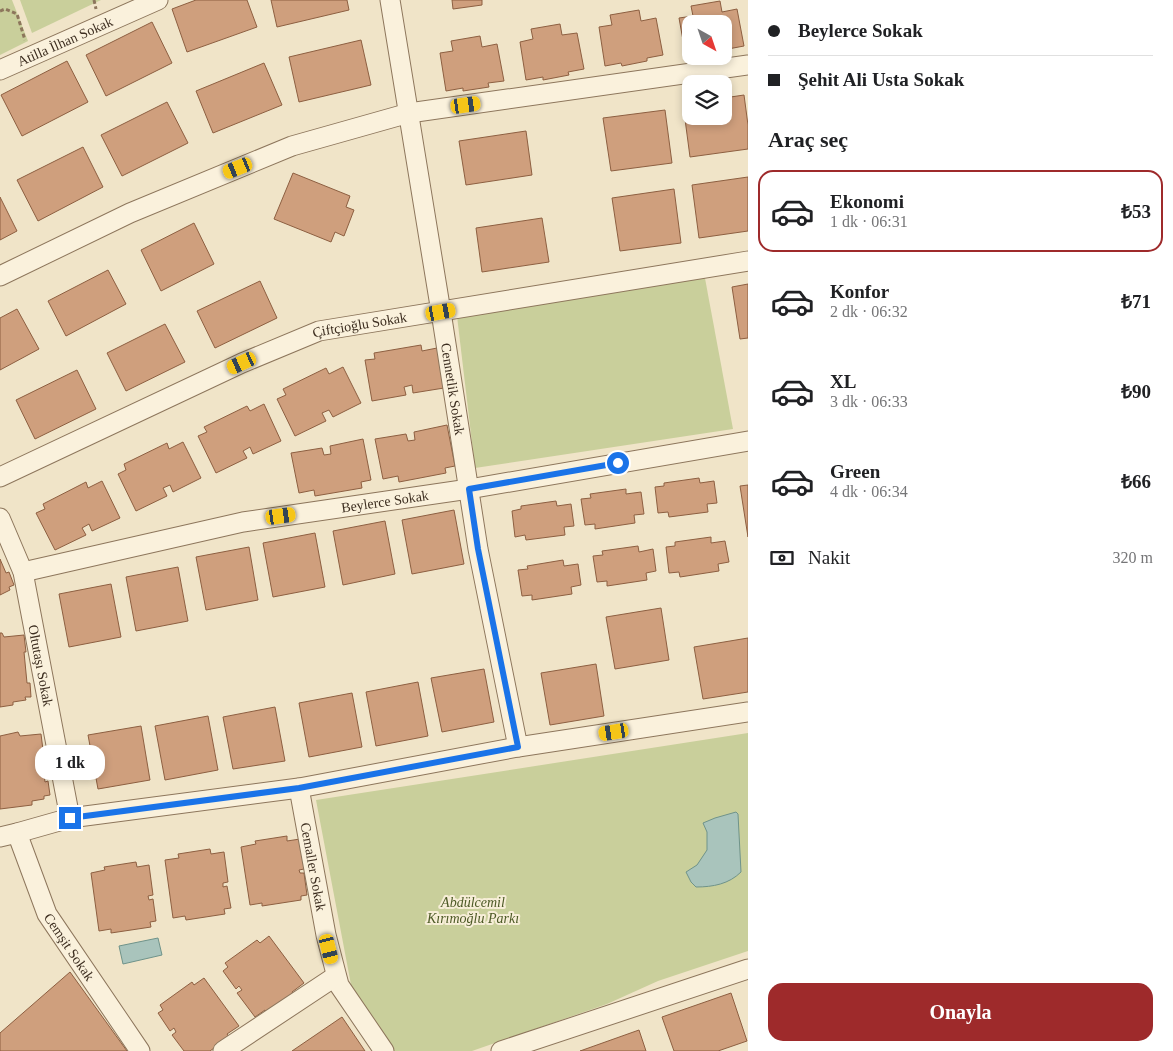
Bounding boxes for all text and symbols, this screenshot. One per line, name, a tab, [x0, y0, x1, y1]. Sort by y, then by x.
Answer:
street label: Atilla İlhan Sokak	[15, 14, 115, 69]
north arrow	[682, 15, 732, 65]
map controls	[682, 15, 732, 125]
text: Beylerce Sokak	[798, 20, 923, 41]
text: Şehit Ali Usta Sokak	[798, 69, 964, 90]
button: layers	[682, 75, 732, 125]
car	[450, 95, 481, 115]
text: Araç seç	[768, 127, 848, 152]
car	[221, 155, 254, 181]
icon: car	[770, 189, 815, 234]
text: Ekonomi	[830, 191, 904, 212]
text: ₺53	[1121, 201, 1151, 222]
text: 1 dk · 06:31	[830, 213, 908, 230]
icon: car	[770, 279, 815, 324]
text: Konfor	[830, 281, 889, 302]
text: ₺71	[1121, 291, 1151, 312]
car	[424, 302, 457, 322]
text: 2 dk · 06:32	[830, 303, 908, 320]
street label: Çiftçioğlu Sokak	[310, 310, 408, 341]
street label: Cennetlik Sokak	[438, 342, 467, 436]
car	[225, 350, 258, 376]
icon: car	[770, 369, 815, 414]
text: XL	[830, 371, 856, 392]
text: ₺90	[1121, 381, 1151, 402]
text: 3 dk · 06:33	[830, 393, 908, 410]
route start	[607, 452, 629, 474]
icon: car	[770, 459, 815, 504]
text: Green	[830, 461, 880, 482]
text: ₺66	[1121, 471, 1151, 492]
text: 4 dk · 06:34	[830, 483, 908, 500]
street label: Beylerce Sokak	[340, 488, 430, 516]
car	[265, 506, 296, 526]
icon: cash	[768, 544, 796, 572]
text: Nakit	[808, 547, 850, 568]
text: 320 m	[1113, 549, 1153, 566]
street label: Oltutaşı Sokak	[25, 624, 56, 708]
car	[598, 722, 629, 742]
callout: 1 dk	[35, 746, 105, 780]
text: 1 dk	[55, 754, 85, 771]
route end	[59, 807, 81, 829]
street label: Cemaller Sokak	[297, 821, 328, 912]
park label: Abdülcemil Kırımoğlu Parkı	[426, 895, 519, 926]
street label: Cemşit Sokak	[41, 910, 97, 984]
car	[318, 933, 339, 965]
button: Onayla	[768, 983, 1153, 1041]

